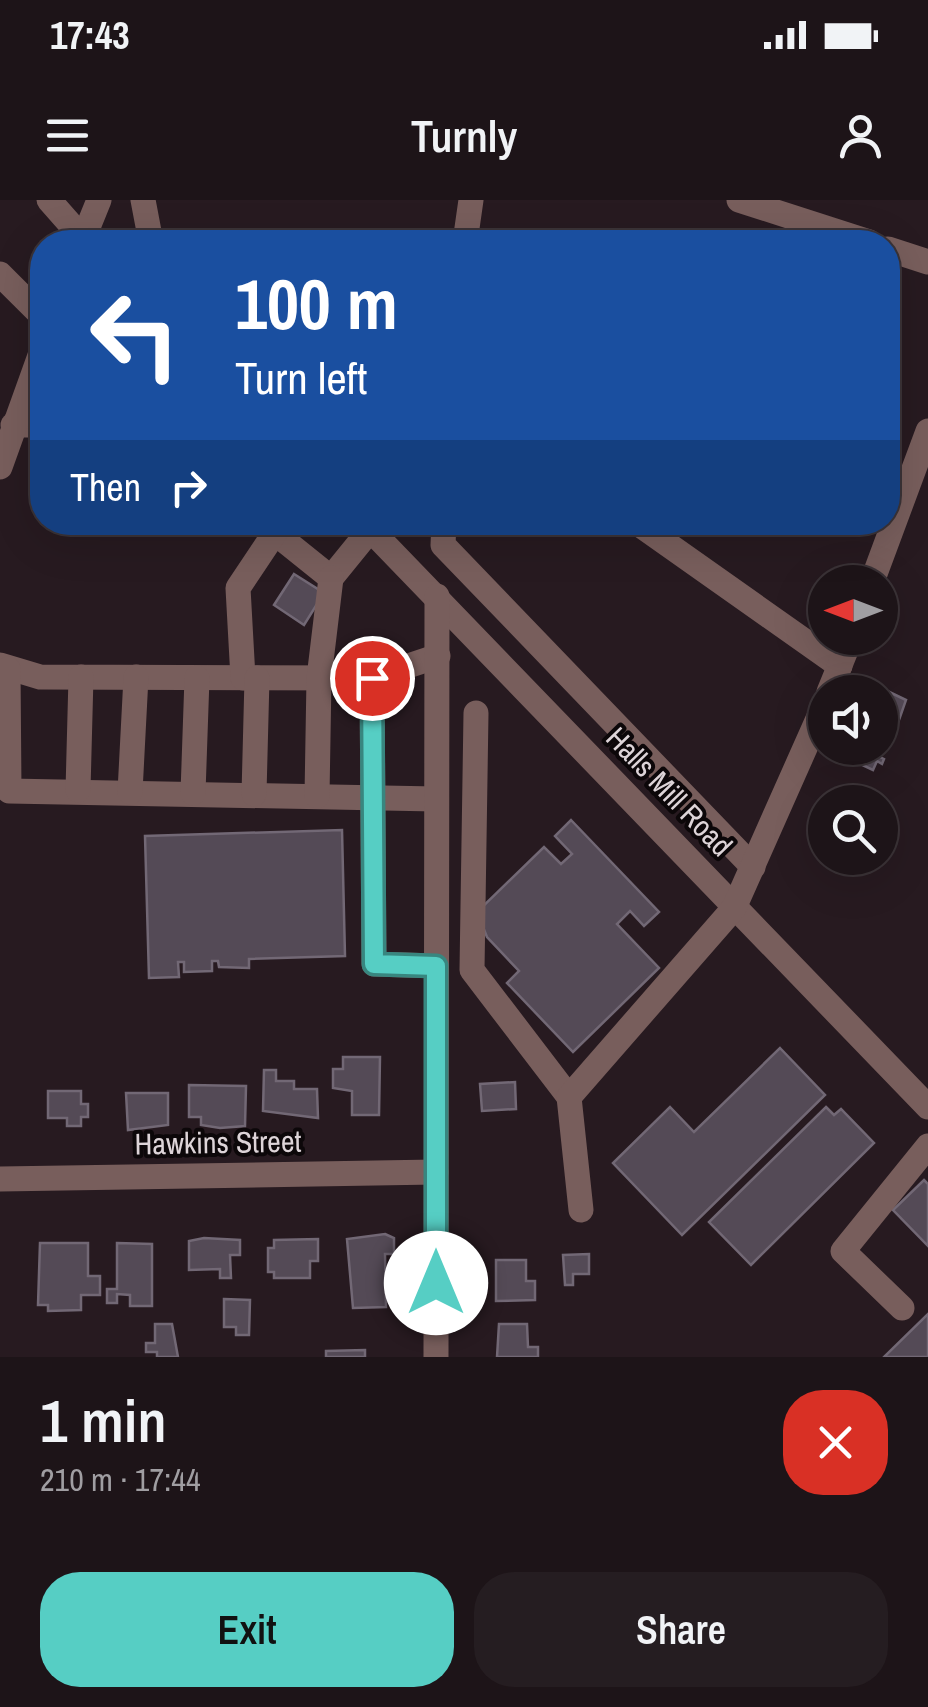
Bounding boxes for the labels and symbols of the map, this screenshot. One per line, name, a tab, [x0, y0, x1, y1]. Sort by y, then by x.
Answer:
north arrow	[808, 565, 898, 655]
pin	[330, 636, 415, 721]
street label: Halls Mill Road	[598, 718, 742, 865]
street label: Hawkins Street	[134, 1121, 302, 1163]
position arrow	[384, 1231, 488, 1335]

